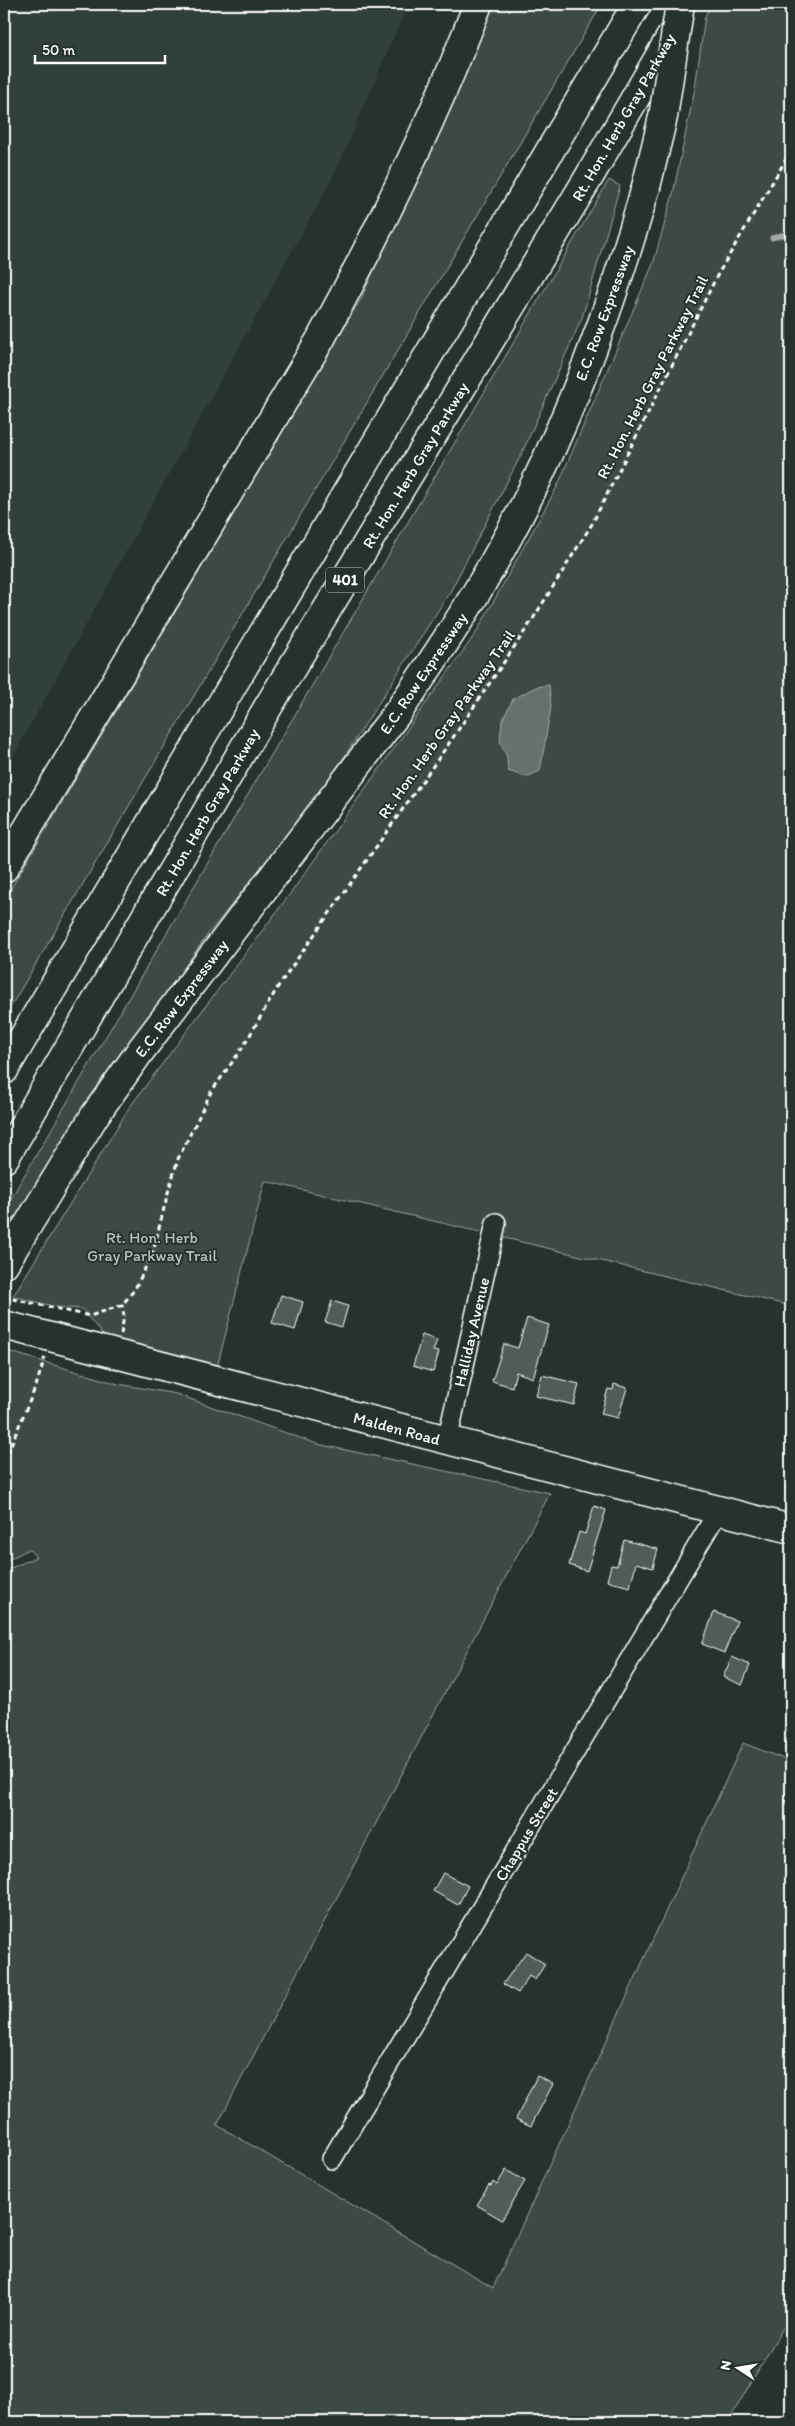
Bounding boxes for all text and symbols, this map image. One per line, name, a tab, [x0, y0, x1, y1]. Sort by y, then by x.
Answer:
street label: Rt. Hon. Herb Gray Parkway	[568, 30, 679, 204]
scale bar	[35, 32, 165, 64]
text: 50 m	[42, 41, 75, 59]
street label: E.C. Row Expressway	[571, 242, 638, 383]
street label: Rt. Hon. Herb Gray Parkway Trail	[593, 272, 712, 482]
street label: Rt. Hon. Herb Gray Parkway	[358, 378, 473, 552]
road number: 401	[326, 568, 364, 592]
street label: E.C. Row Expressway	[376, 608, 471, 738]
street label: Rt. Hon. Herb Gray Parkway Trail	[374, 626, 519, 822]
street label: Rt. Hon. Herb Gray Parkway	[152, 725, 263, 899]
street label: E.C. Row Expressway	[131, 935, 232, 1061]
park label: Rt. Hon. Herb Gray Parkway Trail	[87, 1228, 217, 1265]
street label: Halliday Avenue	[450, 1275, 493, 1389]
street label: Malden Road	[351, 1408, 443, 1449]
street label: Chappus Street	[491, 1784, 562, 1884]
north arrow	[712, 2344, 762, 2394]
text: N	[716, 2359, 735, 2372]

